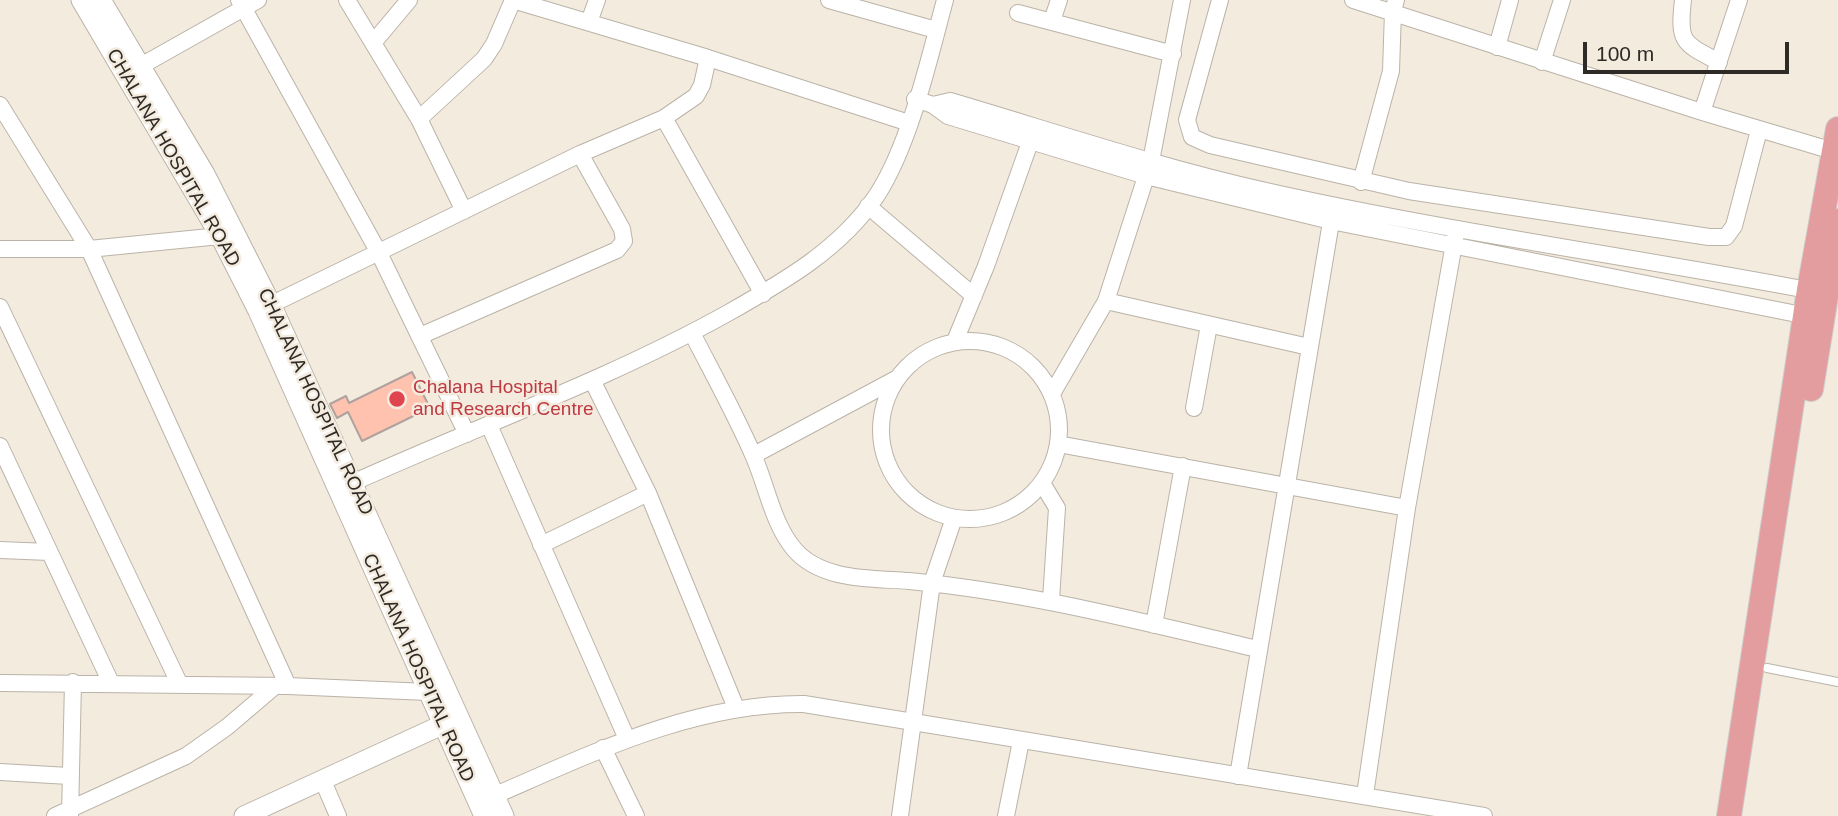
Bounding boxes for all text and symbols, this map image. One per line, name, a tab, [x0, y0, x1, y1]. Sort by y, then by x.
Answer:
scale bar	[1586, 28, 1792, 72]
text: 100 m	[1596, 42, 1654, 65]
street label: CHALANA HOSPITAL ROAD	[101, 45, 245, 271]
street label: CHALANA HOSPITAL ROAD	[252, 285, 378, 519]
place label: Chalana Hospital and Research Centre	[413, 377, 594, 421]
marker: Chalana Hospital and Research Centre	[387, 389, 407, 409]
street label: CHALANA HOSPITAL ROAD	[357, 550, 479, 786]

